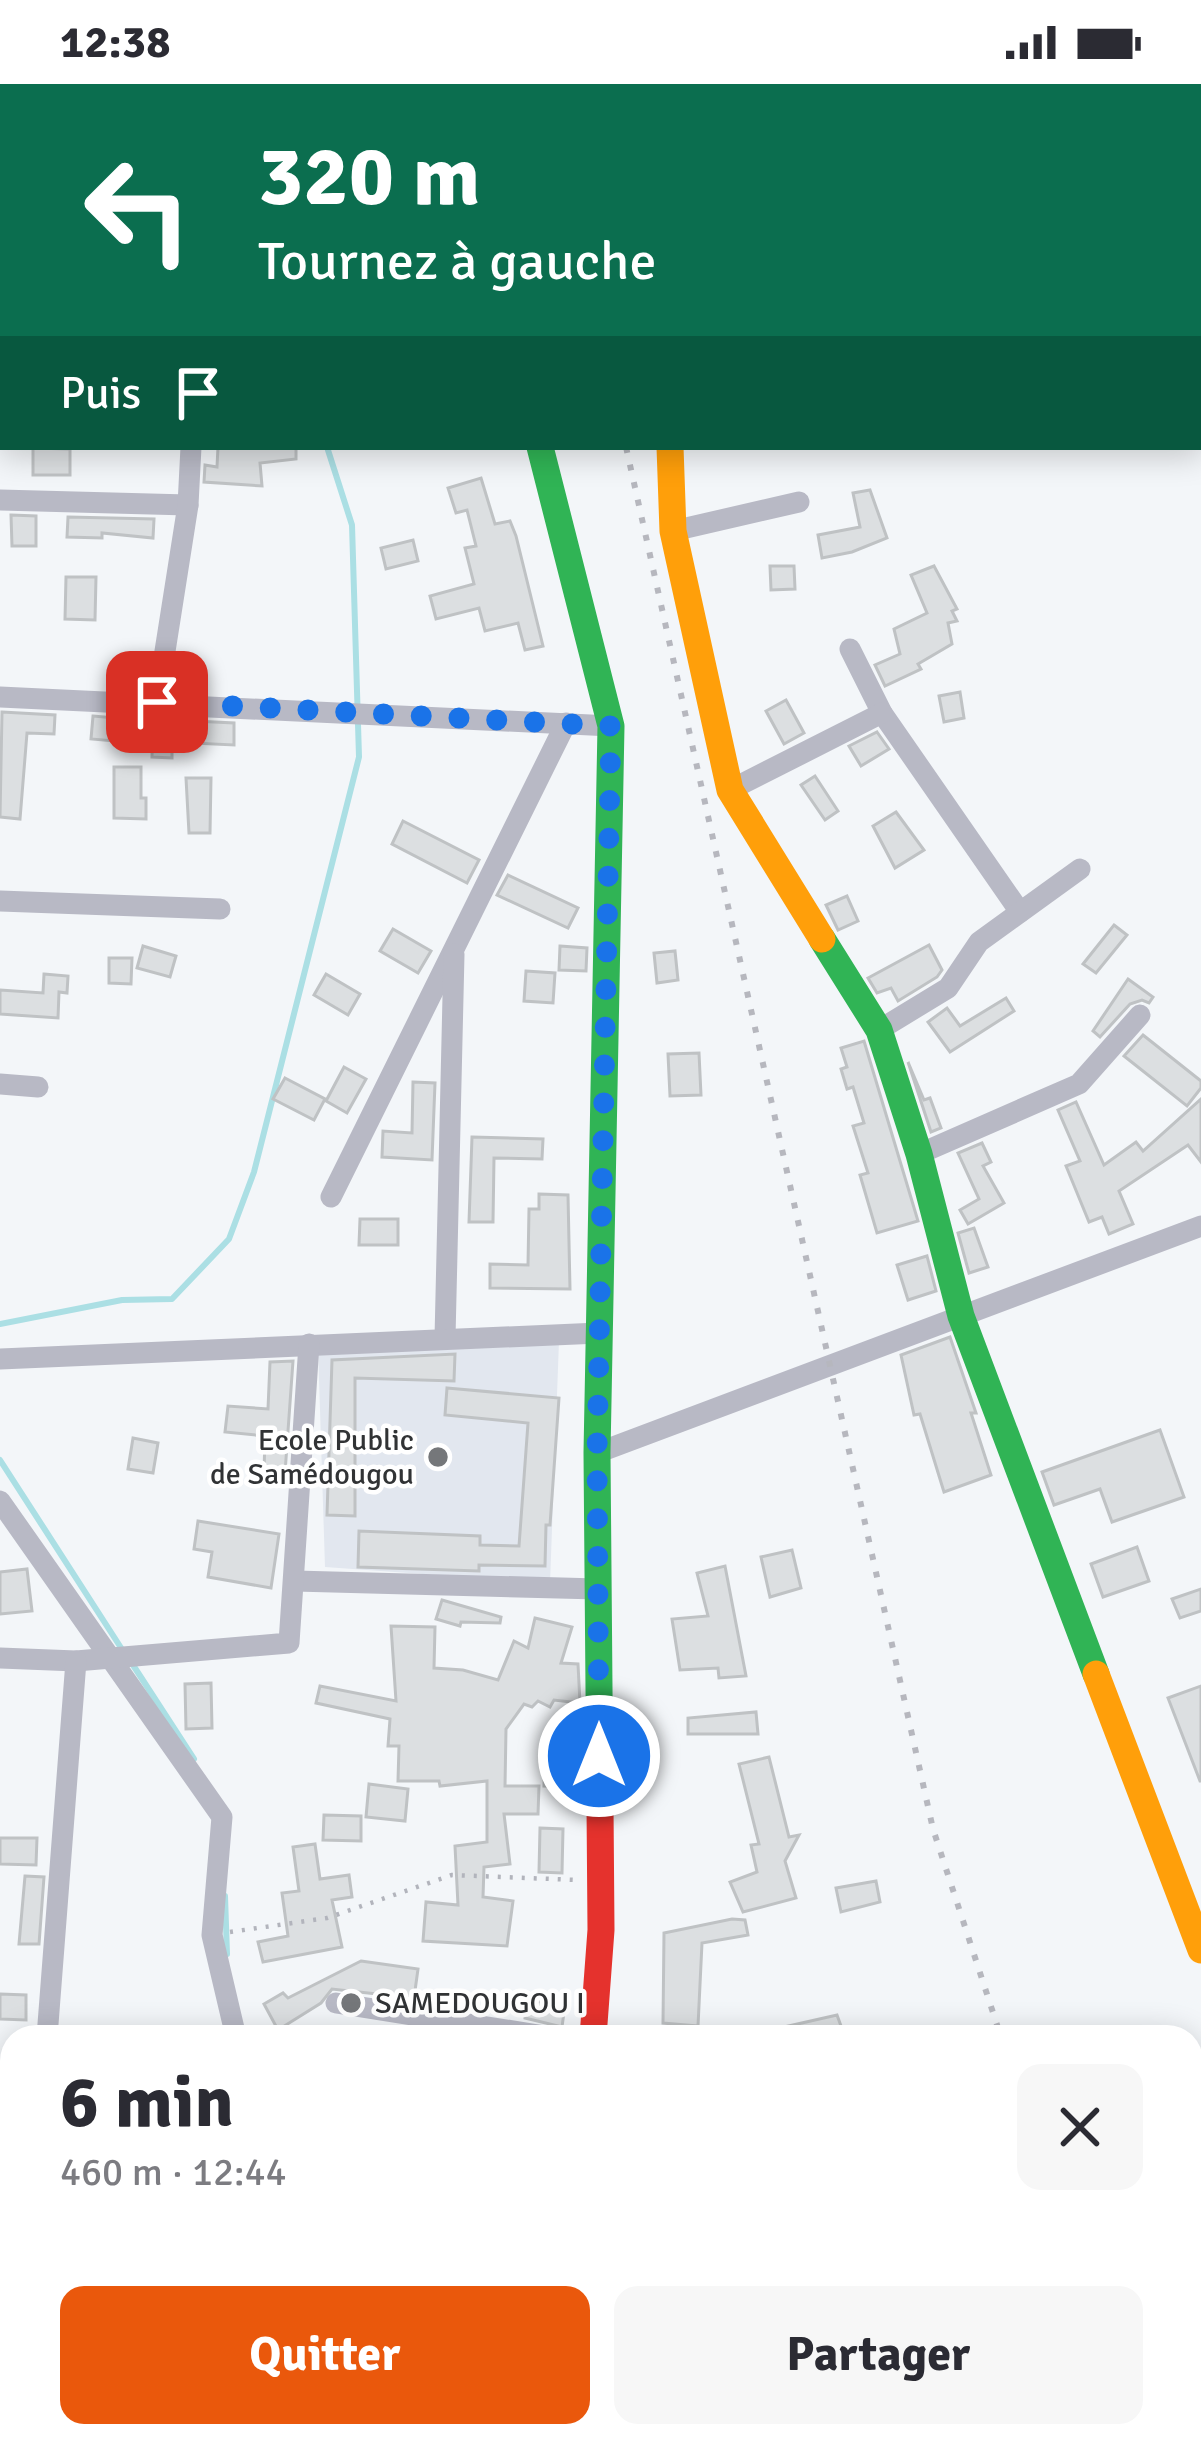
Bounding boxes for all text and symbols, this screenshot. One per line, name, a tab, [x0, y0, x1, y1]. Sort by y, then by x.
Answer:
text: 12:38	[60, 15, 170, 70]
text: 320 m	[258, 125, 480, 229]
icon: left	[60, 132, 216, 288]
text: Tournez à gauche	[258, 228, 656, 295]
icon: arrive	[165, 360, 231, 426]
text: Puis	[60, 366, 141, 421]
pin	[106, 651, 208, 753]
icon: arrive	[124, 669, 190, 735]
place label: Ecole Public de Samédougou	[210, 1422, 414, 1493]
marker: Ecole Public de Samédougou	[425, 1444, 451, 1470]
position arrow	[536, 1693, 662, 1819]
place label: SAMEDOUGOU I	[375, 1985, 585, 2022]
marker: SAMEDOUGOU I	[338, 1990, 364, 2016]
text: 6 min	[60, 2058, 234, 2147]
button: close	[1017, 2064, 1143, 2190]
text: 460 m · 12:44	[60, 2148, 287, 2196]
button: Quitter	[60, 2286, 590, 2424]
button: Partager	[614, 2286, 1143, 2424]

